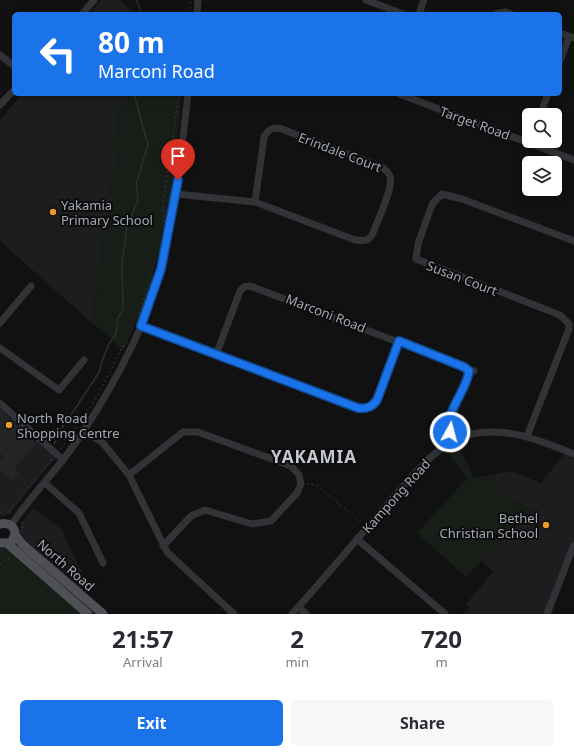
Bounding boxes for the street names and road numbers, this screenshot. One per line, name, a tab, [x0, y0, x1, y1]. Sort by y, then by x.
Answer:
street label: Target Road	[437, 102, 513, 144]
street label: Erindale Court	[296, 128, 384, 176]
street label: Susan Court	[424, 256, 500, 300]
street label: Marconi Road	[283, 289, 369, 337]
street label: Kampong Road	[358, 455, 434, 537]
street label: North Road	[34, 535, 98, 595]

